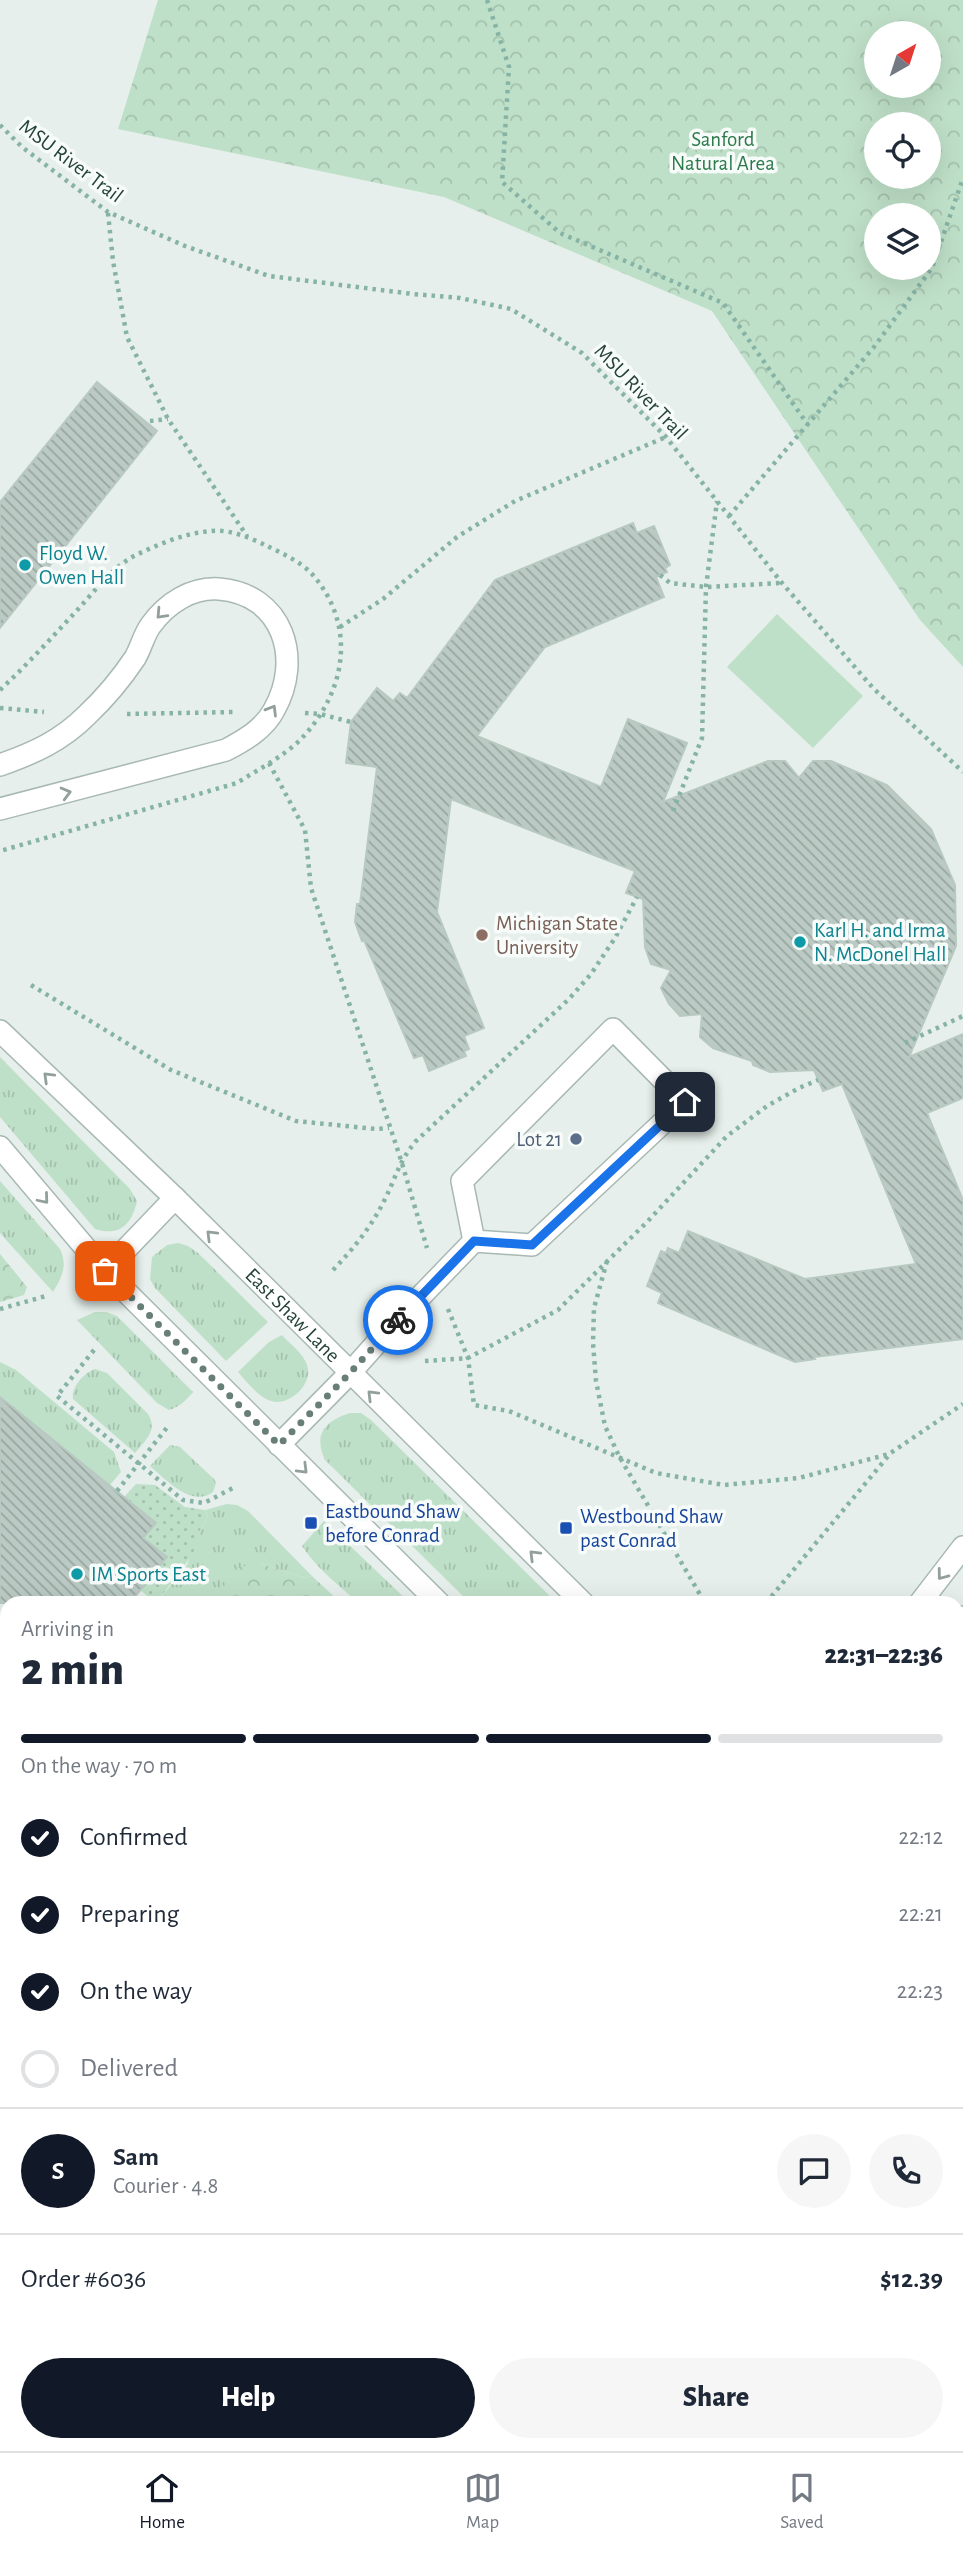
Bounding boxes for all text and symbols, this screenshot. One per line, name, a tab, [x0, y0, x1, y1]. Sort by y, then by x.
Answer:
north arrow	[864, 21, 942, 98]
map controls	[864, 21, 941, 280]
button: locate	[864, 112, 941, 189]
street label: MSU River Trail	[15, 115, 127, 207]
park label: Sanford Natural Area	[671, 129, 775, 174]
button: layers	[864, 203, 941, 280]
street label: MSU River Trail	[590, 340, 692, 444]
place label: Floyd W. Owen Hall	[39, 543, 124, 588]
marker: Floyd W. Owen Hall	[17, 557, 33, 573]
one-way arrow	[157, 606, 169, 619]
one-way arrow	[264, 705, 277, 718]
one-way arrow	[60, 786, 72, 801]
place label: Michigan State University	[496, 913, 618, 958]
place label: Karl H. and Irma N. McDonel Hall	[814, 920, 946, 965]
marker: Michigan State University	[474, 927, 490, 943]
marker: Karl H. and Irma N. McDonel Hall	[792, 934, 808, 950]
one-way arrow	[43, 1072, 56, 1085]
pin	[655, 1072, 715, 1132]
icon: home	[666, 1083, 704, 1121]
place label: Lot 21	[516, 1129, 562, 1150]
marker: Lot 21	[568, 1131, 584, 1147]
one-way arrow	[36, 1191, 48, 1204]
one-way arrow	[207, 1230, 220, 1243]
pin	[75, 1241, 135, 1301]
icon: bag	[86, 1252, 124, 1290]
street label: East Shaw Lane	[242, 1264, 344, 1366]
courier	[363, 1285, 433, 1355]
icon: bike	[379, 1301, 417, 1339]
one-way arrow	[368, 1391, 381, 1404]
one-way arrow	[295, 1461, 308, 1474]
place label: Eastbound Shaw before Conrad	[325, 1501, 460, 1546]
place label: Westbound Shaw past Conrad	[580, 1506, 723, 1551]
marker: Eastbound Shaw before Conrad	[303, 1515, 319, 1531]
marker: Westbound Shaw past Conrad	[558, 1520, 574, 1536]
one-way arrow	[530, 1550, 543, 1563]
place label: IM Sports East	[91, 1564, 206, 1585]
marker: IM Sports East	[69, 1566, 85, 1582]
one-way arrow	[938, 1568, 951, 1580]
text: Arriving in	[21, 1618, 114, 1641]
text: 22:31–22:36	[824, 1642, 943, 1668]
text: 2 min	[21, 1647, 124, 1693]
text: On the way · 70 m	[21, 1755, 177, 1778]
icon: check	[21, 1819, 59, 1857]
text: Confirmed	[80, 1824, 188, 1850]
text: 22:12	[898, 1826, 943, 1849]
icon: check	[21, 1896, 59, 1934]
text: Preparing	[80, 1901, 179, 1927]
text: 22:21	[898, 1903, 943, 1926]
icon: check	[21, 1973, 59, 2011]
text: On the way	[80, 1978, 192, 2004]
text: 22:23	[897, 1980, 943, 2003]
text: Delivered	[80, 2055, 178, 2081]
button: chat	[777, 2134, 851, 2208]
button: phone	[869, 2134, 943, 2208]
text: Sam	[113, 2144, 159, 2170]
text: S	[52, 2158, 64, 2184]
text: Courier · 4.8	[113, 2175, 218, 2198]
text: Order #6036	[21, 2266, 146, 2292]
text: $12.39	[880, 2266, 943, 2292]
button: Help	[21, 2358, 475, 2438]
button: Share	[489, 2358, 943, 2438]
tab: Home	[139, 2469, 185, 2534]
tab: Map	[464, 2469, 502, 2534]
tab: Saved	[780, 2469, 824, 2534]

